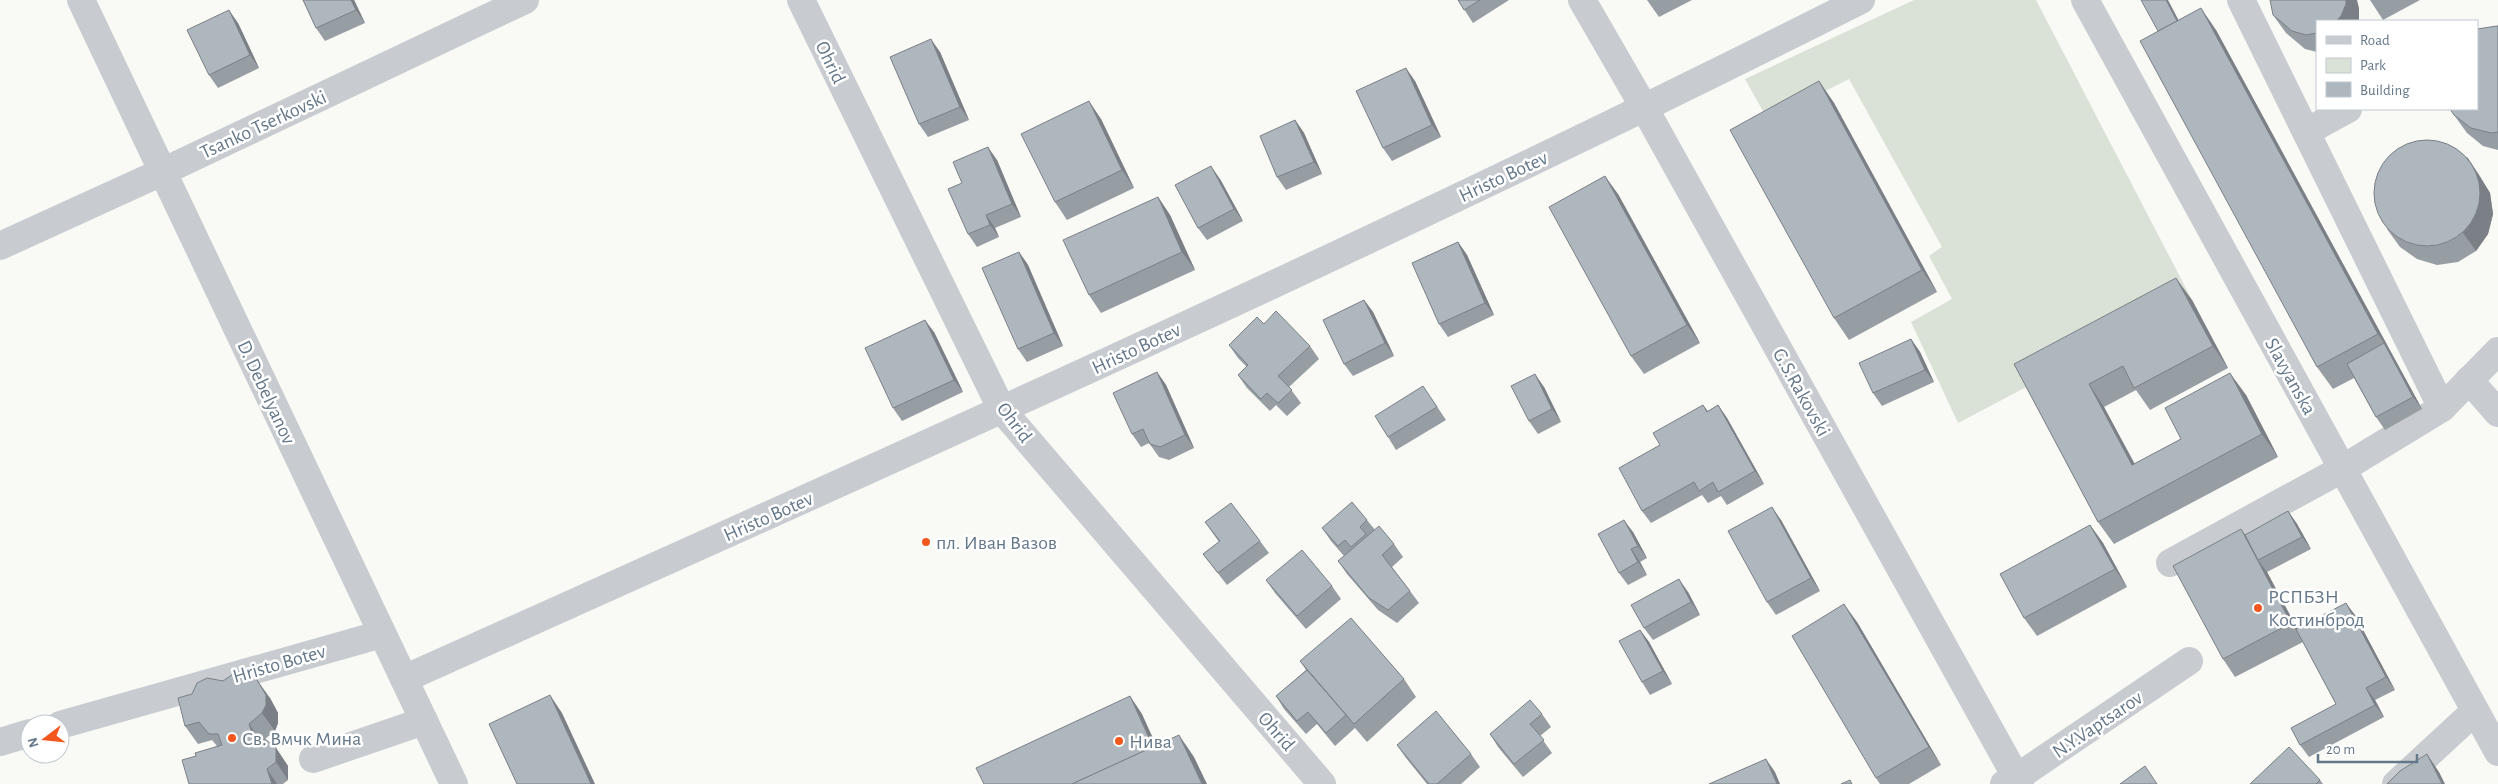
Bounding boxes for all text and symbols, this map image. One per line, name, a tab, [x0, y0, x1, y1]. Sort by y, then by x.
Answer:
legend	[2316, 20, 2478, 110]
text: Road	[2360, 33, 2390, 48]
street label: Ohrid	[811, 38, 849, 87]
text: Park	[2360, 58, 2386, 73]
text: Building	[2360, 83, 2410, 98]
street label: Tsanko Tserkovski	[197, 87, 330, 163]
street label: Hristo Botev	[1456, 147, 1551, 206]
street label: Hristo Botev	[1089, 319, 1184, 378]
street label: Slavyanska	[2261, 335, 2319, 418]
street label: D. Debelyanov	[233, 337, 299, 448]
street label: G.S.Rakovski	[1769, 345, 1834, 440]
street label: Ohrid	[993, 399, 1036, 446]
street label: Hristo Botev	[721, 488, 817, 545]
place label: пл. Иван Вазов	[936, 533, 1057, 553]
marker: пл. Иван Вазов	[920, 536, 932, 548]
place label: РСПБЗН Костинброд	[2268, 587, 2365, 630]
marker: РСПБЗН Костинброд	[2252, 602, 2264, 614]
street label: Hristo Botev	[231, 641, 328, 687]
street label: N.Y.Vaptsarov	[2049, 687, 2147, 762]
street label: Ohrid	[1254, 708, 1298, 755]
north arrow	[20, 714, 70, 764]
place label: Св. Вмчк Мина	[242, 729, 361, 749]
marker: Св. Вмчк Мина	[226, 732, 238, 744]
place label: Нива	[1129, 732, 1172, 752]
scale bar	[2318, 732, 2417, 764]
marker: Нива	[1113, 735, 1125, 747]
text: N	[25, 736, 42, 749]
text: 20 m	[2326, 742, 2355, 757]

